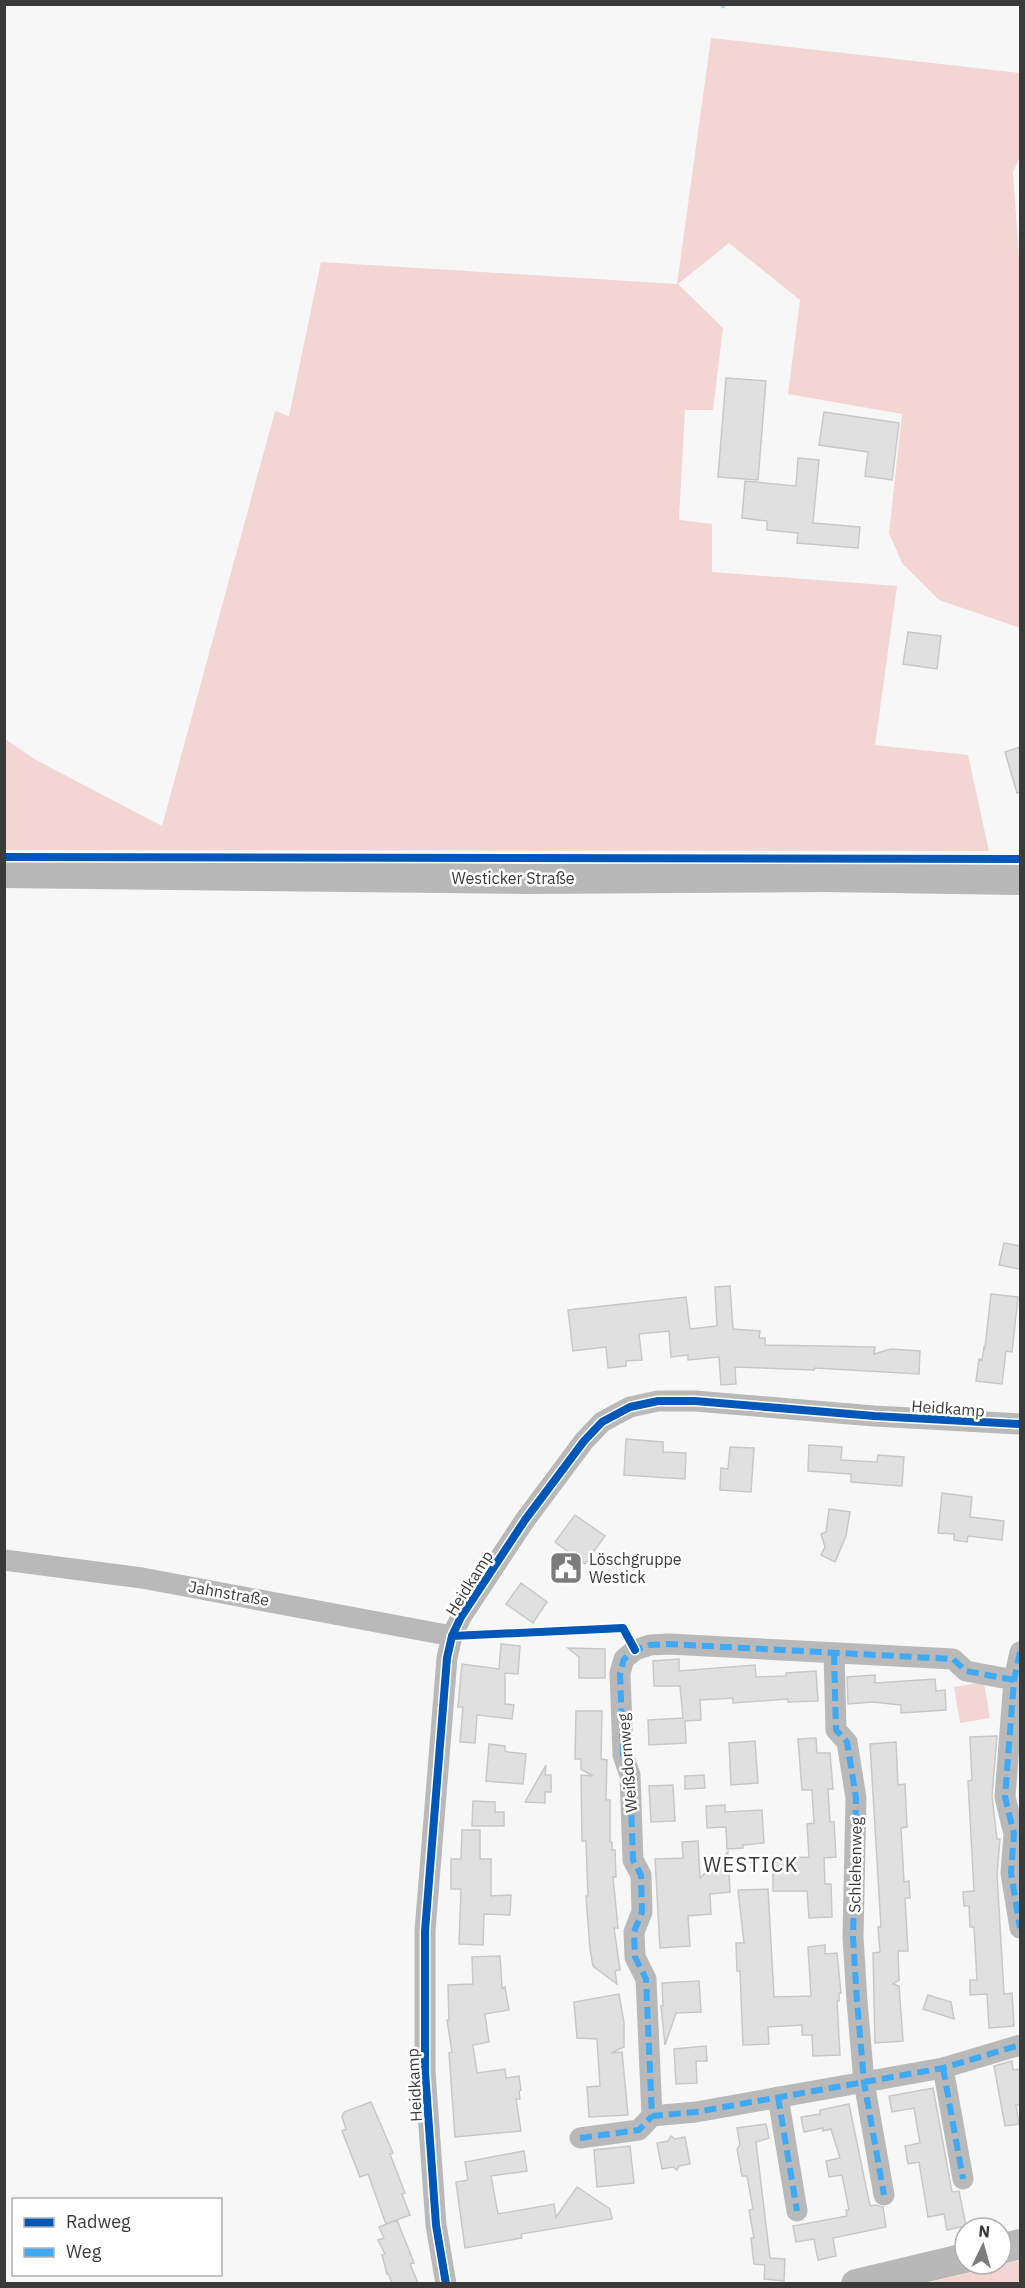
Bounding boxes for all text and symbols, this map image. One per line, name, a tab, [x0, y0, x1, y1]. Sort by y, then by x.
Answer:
street label: Westicker Straße	[451, 868, 575, 888]
street label: Heidkamp	[911, 1395, 985, 1421]
street label: Heidkamp	[441, 1547, 497, 1619]
place label: Löschgruppe Westick	[589, 1549, 682, 1587]
public building icon: Löschgruppe Westick	[548, 1550, 584, 1586]
street label: Jahnstraße	[187, 1576, 271, 1610]
street label: Weißdornweg	[613, 1712, 641, 1813]
street label: Schlehenweg	[844, 1816, 866, 1913]
district label: WESTICK	[703, 1851, 799, 1878]
street label: Heidkamp	[402, 2048, 426, 2122]
legend	[12, 2198, 222, 2276]
text: Radweg	[66, 2210, 131, 2233]
north arrow	[953, 2216, 1013, 2276]
text: N	[978, 2221, 991, 2242]
text: Weg	[66, 2240, 102, 2263]

